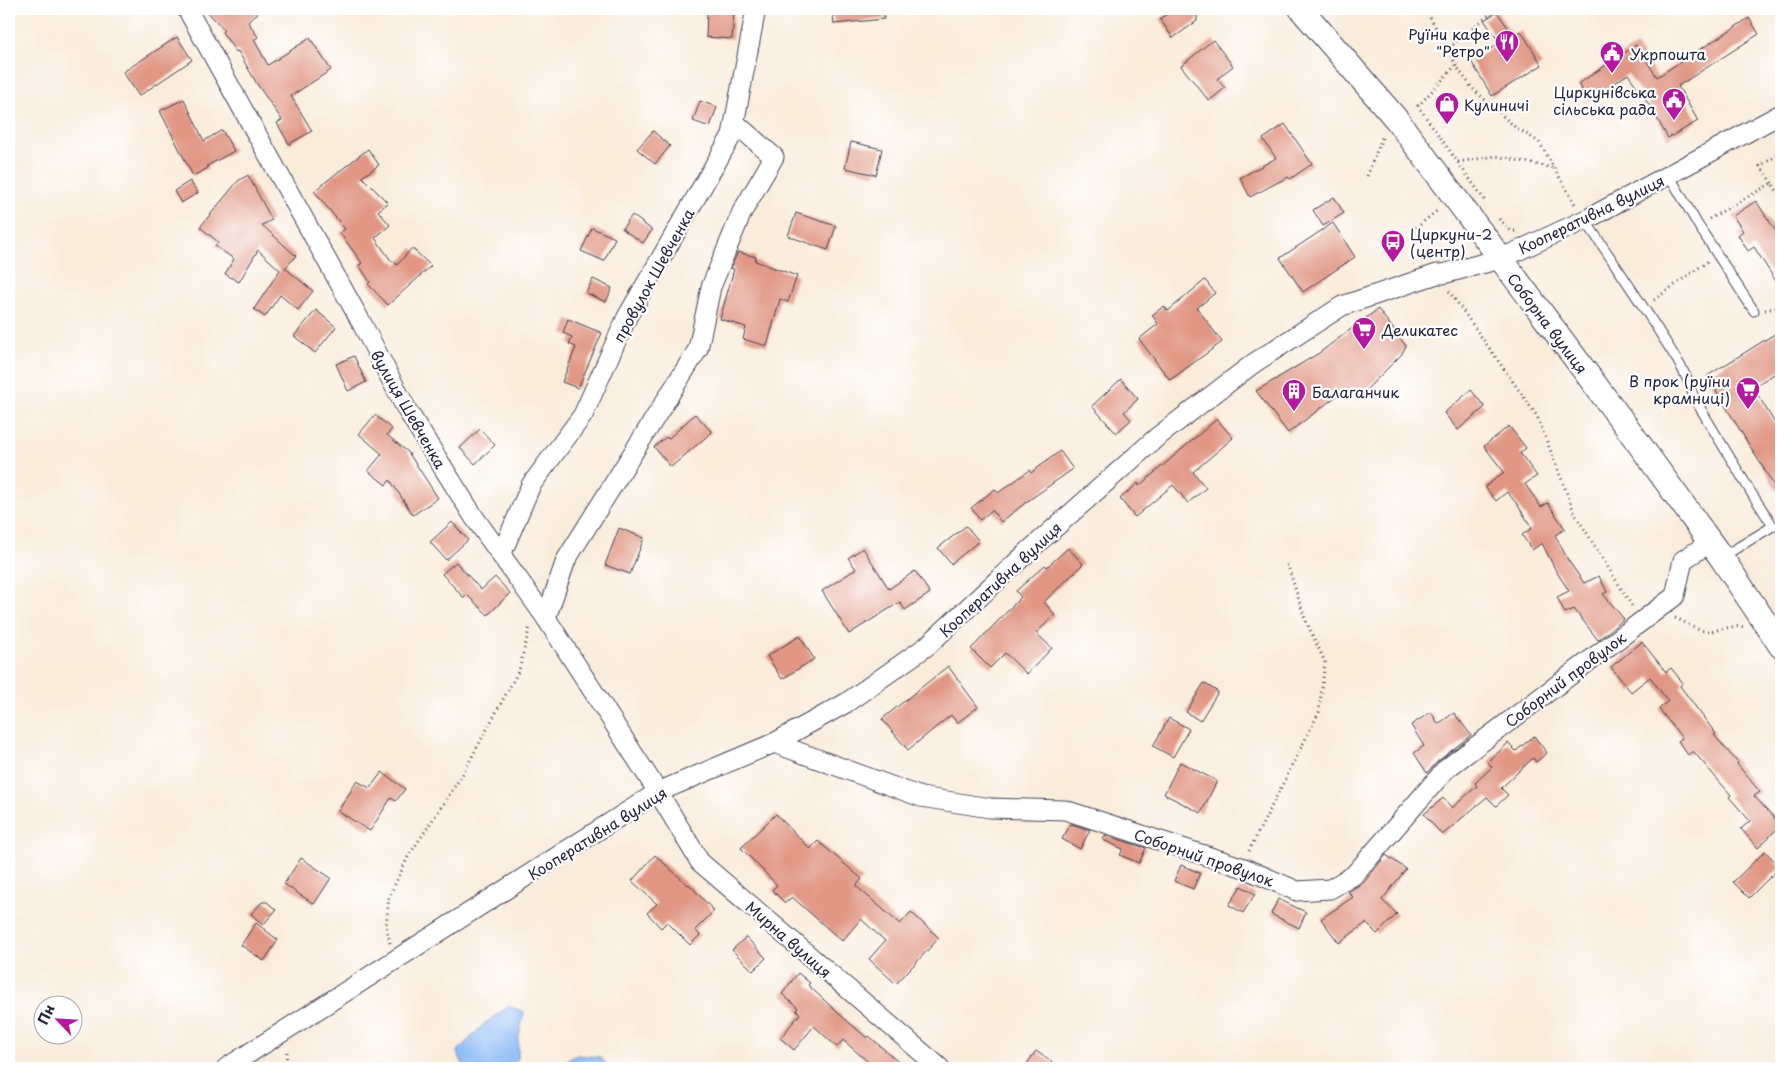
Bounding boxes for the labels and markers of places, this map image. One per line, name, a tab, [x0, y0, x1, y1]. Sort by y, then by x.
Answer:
place label: Руїни кафе "Ретро"	[1408, 22, 1490, 62]
restaurant icon: Руїни кафе "Ретро"	[1494, 29, 1520, 63]
public building icon: Укрпошта	[1599, 40, 1625, 74]
place label: Укрпошта	[1630, 42, 1707, 65]
place label: Циркунівська сільська рада	[1553, 80, 1657, 120]
public building icon: Циркунівська сільська рада	[1661, 87, 1687, 121]
shop icon: Кулиничі	[1434, 91, 1460, 125]
place label: Кулиничі	[1464, 93, 1529, 116]
place label: Циркуни-2 (центр)	[1410, 222, 1493, 262]
bus stop icon: Циркуни-2 (центр)	[1380, 229, 1406, 263]
supermarket icon: Деликатес	[1351, 316, 1377, 350]
place label: Деликатес	[1381, 318, 1458, 341]
place label: В прок (руїни крамниці)	[1629, 369, 1730, 409]
supermarket icon: В прок (руїни крамниці)	[1735, 376, 1761, 410]
building icon: Балаганчик	[1281, 378, 1307, 412]
place label: Балаганчик	[1312, 380, 1399, 403]

